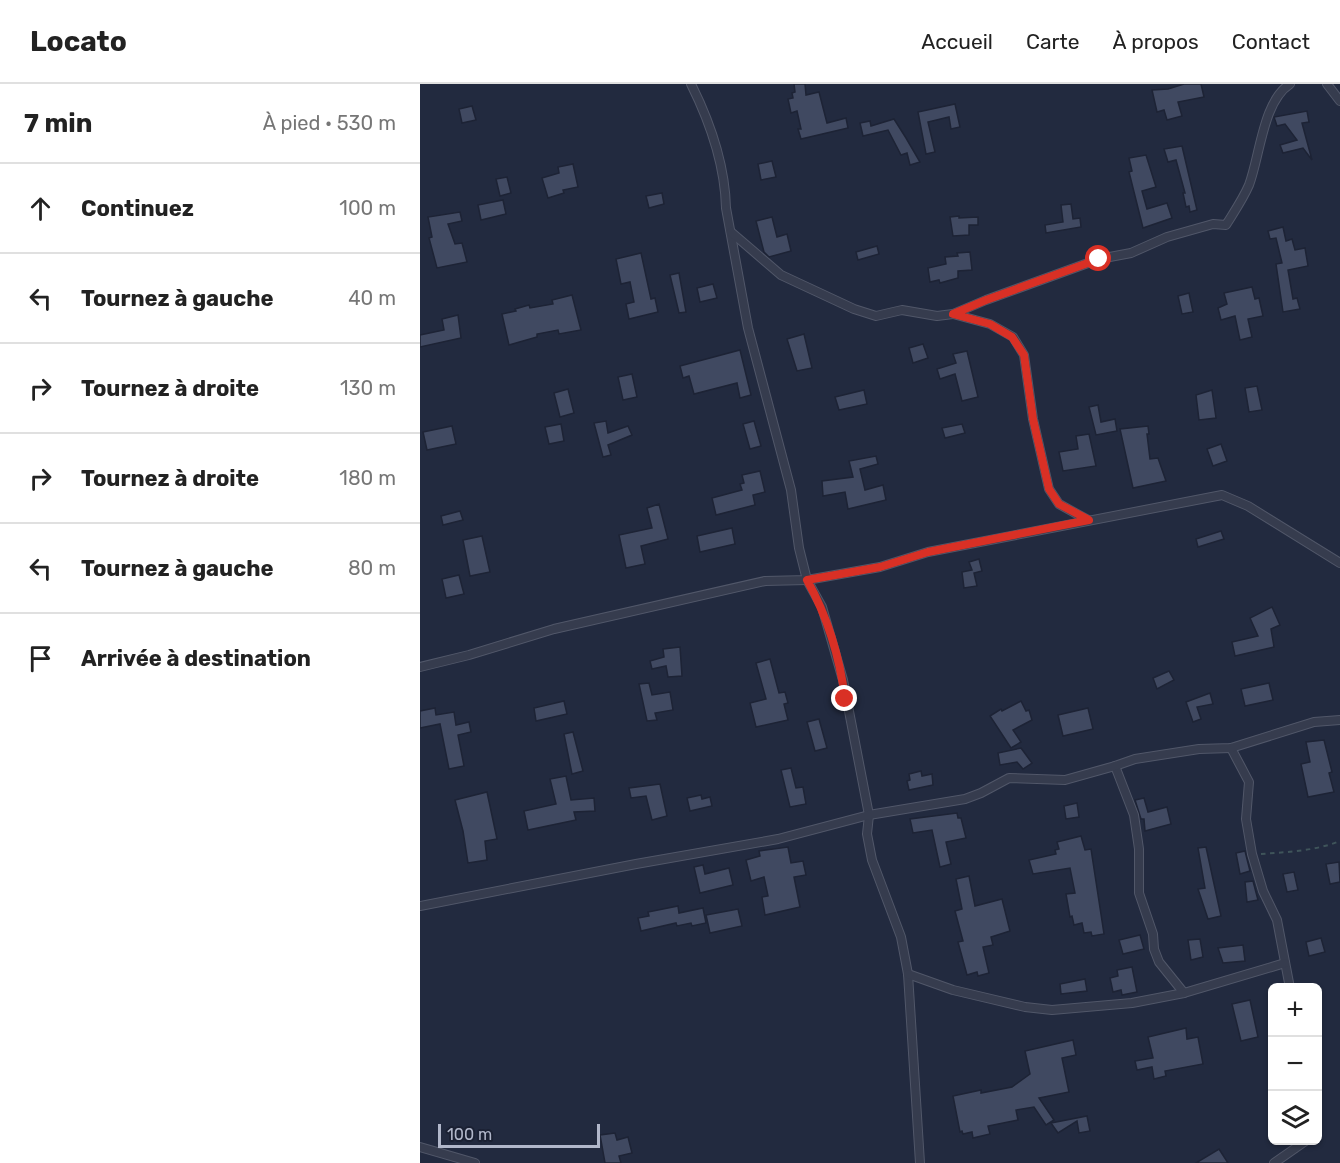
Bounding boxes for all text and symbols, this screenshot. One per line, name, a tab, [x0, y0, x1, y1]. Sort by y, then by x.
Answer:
text: Locato	[30, 25, 127, 58]
text: Accueil	[921, 29, 993, 54]
text: Carte	[1026, 29, 1079, 54]
text: À propos	[1112, 29, 1199, 54]
text: Contact	[1232, 29, 1310, 54]
text: 7 min	[24, 108, 92, 139]
text: À pied · 530 m	[263, 111, 396, 135]
icon: ahead	[24, 192, 57, 225]
text: Continuez	[81, 195, 194, 222]
text: 100 m	[339, 196, 396, 220]
route start	[1085, 245, 1111, 271]
icon: left	[24, 282, 57, 315]
text: Tournez à gauche	[81, 285, 274, 312]
text: 40 m	[348, 286, 396, 310]
icon: right	[24, 372, 57, 405]
text: Tournez à droite	[81, 375, 259, 402]
text: 130 m	[340, 376, 396, 400]
icon: right	[24, 462, 57, 495]
text: Tournez à droite	[81, 465, 259, 492]
text: 180 m	[339, 466, 396, 490]
icon: left	[24, 552, 57, 585]
text: Tournez à gauche	[81, 555, 274, 582]
text: 80 m	[348, 556, 396, 580]
icon: arrive	[24, 642, 57, 675]
text: Arrivée à destination	[81, 645, 311, 672]
route end	[831, 685, 857, 711]
map controls	[1268, 983, 1322, 1145]
button: +	[1268, 983, 1322, 1037]
button: −	[1268, 1037, 1322, 1091]
button: layers	[1268, 1091, 1322, 1145]
scale bar	[438, 1121, 600, 1148]
text: 100 m	[447, 1125, 492, 1144]

